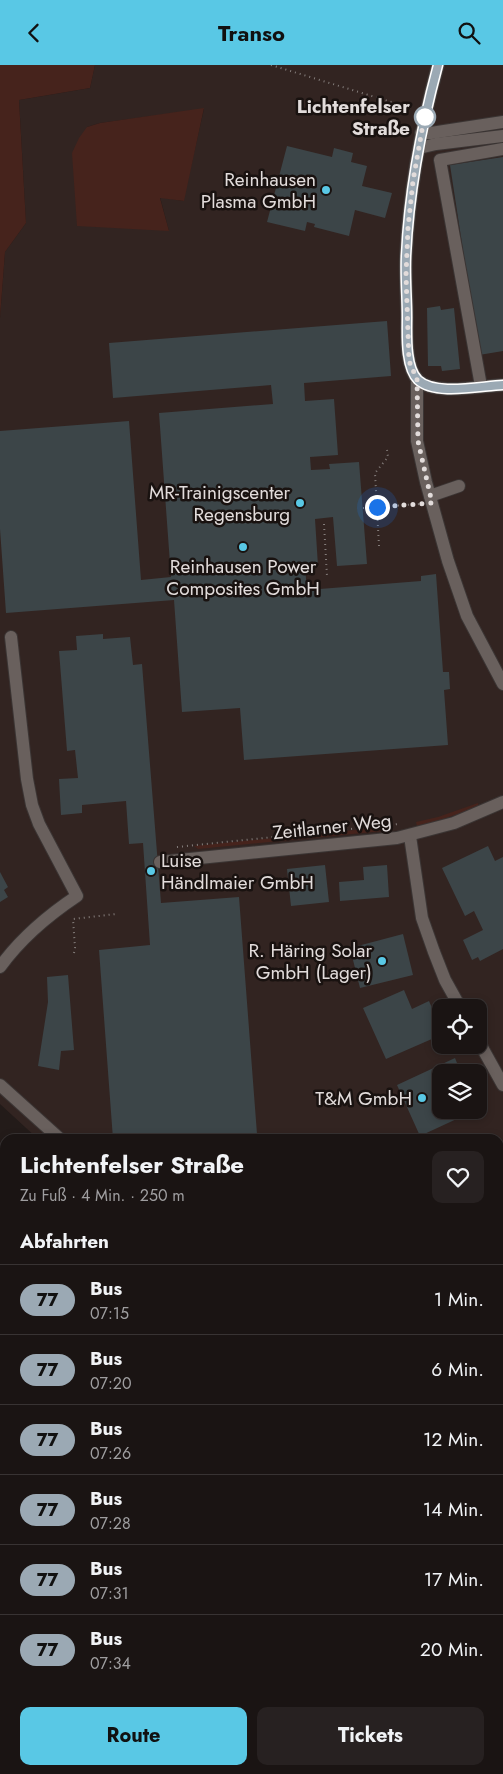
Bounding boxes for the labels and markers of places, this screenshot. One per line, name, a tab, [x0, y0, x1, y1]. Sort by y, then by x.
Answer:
place label: Lichtenfelser Straße	[297, 93, 410, 142]
marker: Lichtenfelser Straße	[414, 106, 436, 128]
place label: Reinhausen Plasma GmbH	[201, 166, 316, 215]
marker: Reinhausen Plasma GmbH	[320, 184, 332, 196]
place label: MR-Trainigscenter Regensburg	[149, 479, 290, 528]
marker: MR-Trainigscenter Regensburg	[294, 497, 306, 509]
marker: Reinhausen Power Composites GmbH	[237, 541, 249, 553]
place label: Reinhausen Power Composites GmbH	[166, 553, 320, 602]
place label: Luise Händlmaier GmbH	[161, 847, 314, 896]
marker: Luise Händlmaier GmbH	[145, 865, 157, 877]
place label: R. Häring Solar GmbH (Lager)	[248, 937, 372, 986]
marker: R. Häring Solar GmbH (Lager)	[376, 955, 388, 967]
place label: T&M GmbH	[315, 1085, 412, 1112]
marker: T&M GmbH	[416, 1092, 428, 1104]

